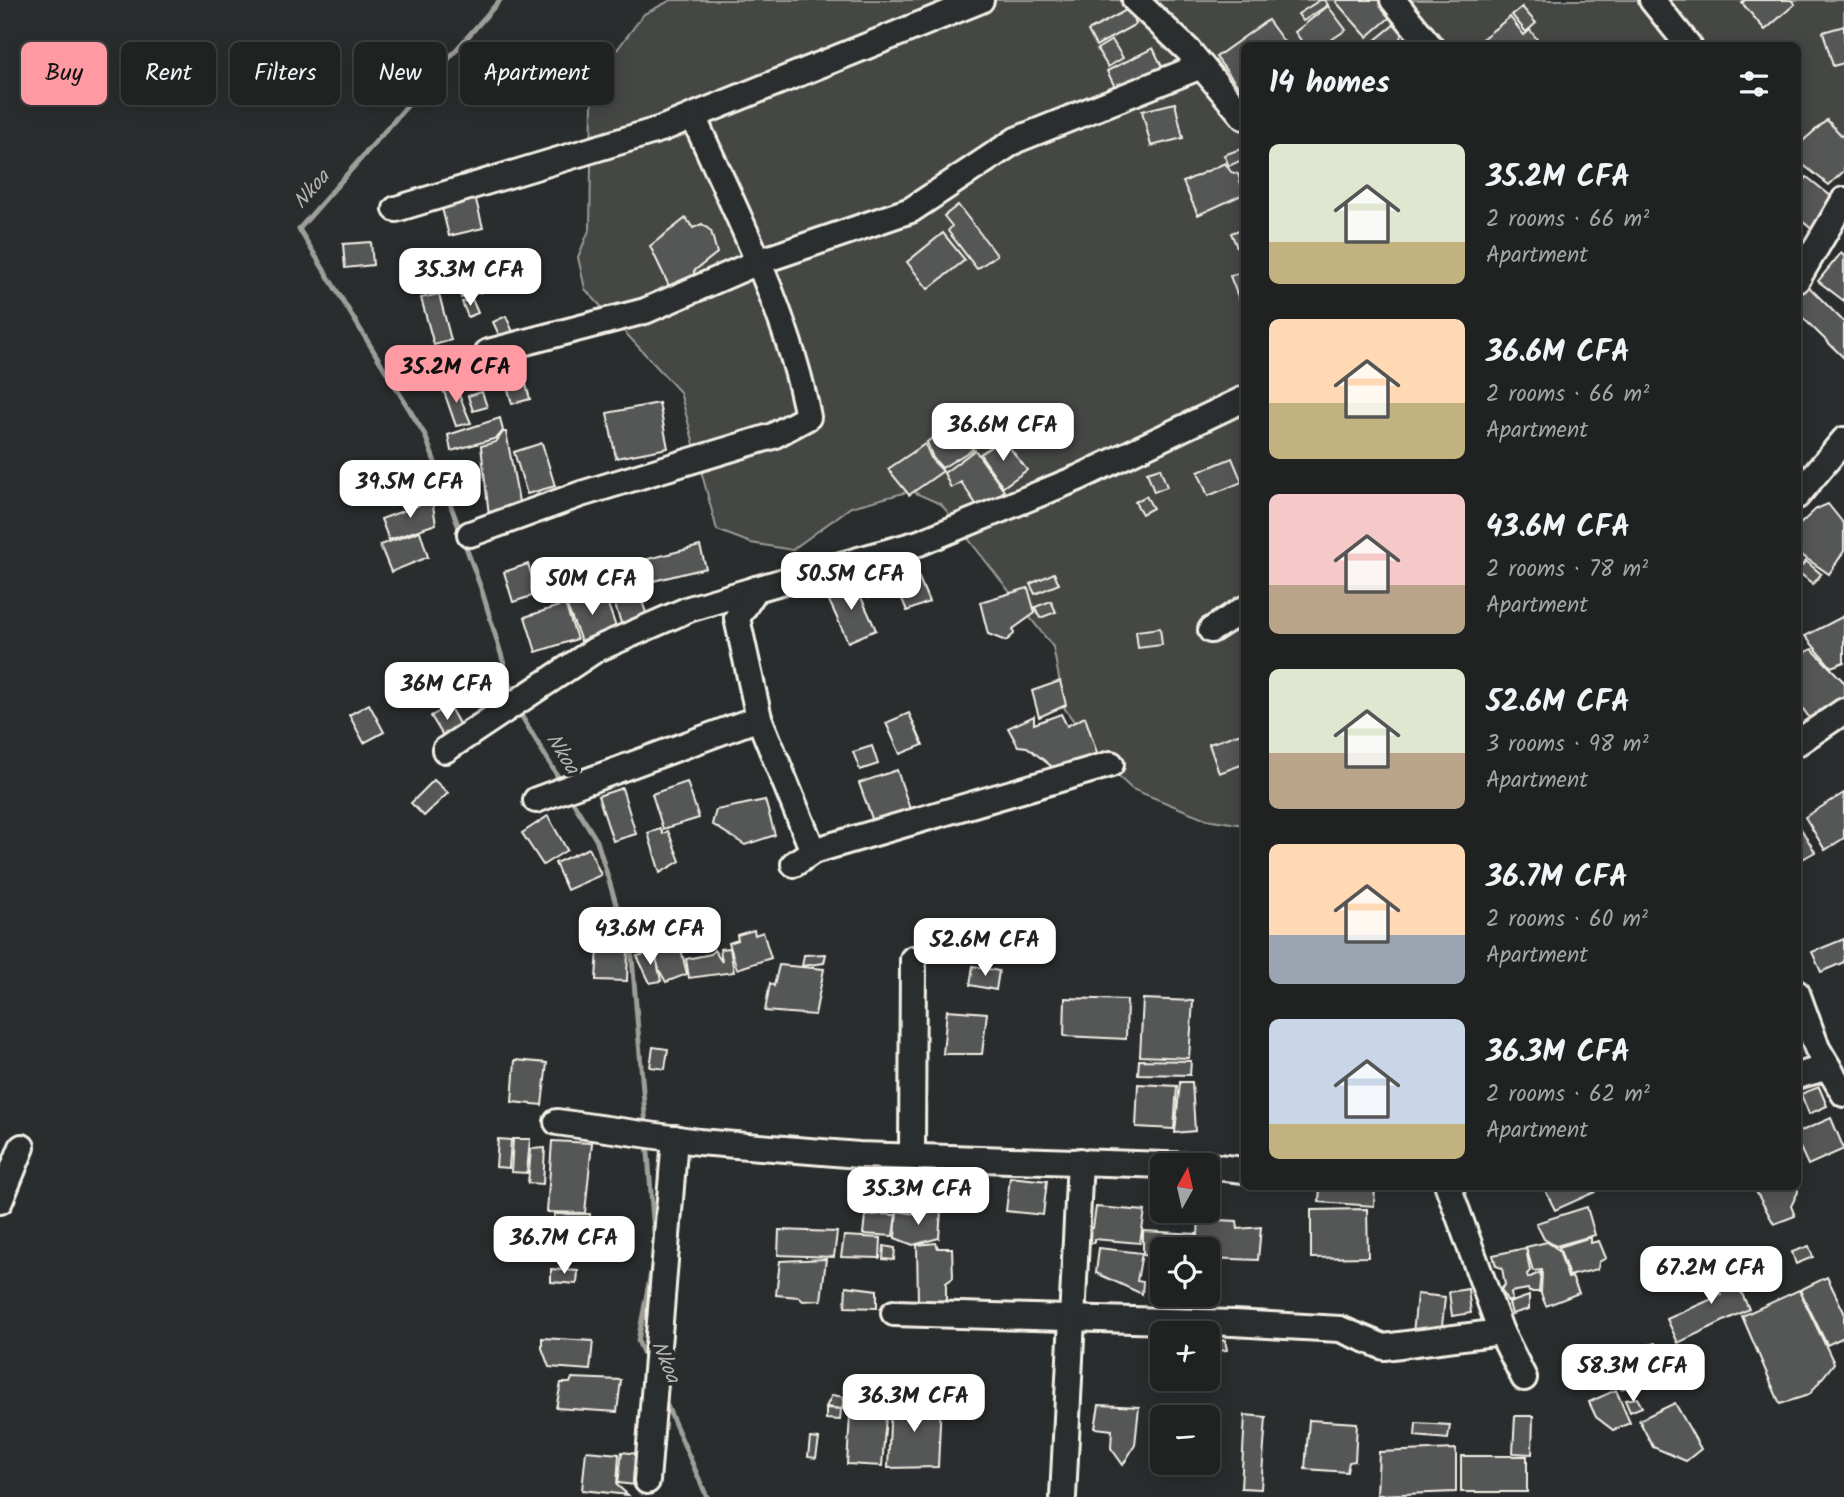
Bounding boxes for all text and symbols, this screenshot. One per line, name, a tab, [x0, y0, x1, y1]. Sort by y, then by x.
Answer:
chip: Buy	[21, 42, 107, 105]
chip: Rent	[121, 42, 216, 105]
chip: Filters	[230, 42, 340, 105]
chip: New	[354, 42, 446, 105]
chip: Apartment	[460, 42, 614, 105]
text: 14 homes	[1269, 60, 1390, 108]
icon: filters	[1735, 65, 1773, 103]
text: 35.2M CFA	[1486, 154, 1630, 202]
water label: Nkoa	[285, 162, 339, 217]
icon: home	[1325, 172, 1409, 256]
text: 2 rooms · 66 m²	[1486, 202, 1649, 238]
text: Apartment	[1486, 238, 1588, 274]
pin: 35.3M CFA	[390, 248, 550, 308]
text: 35.3M CFA	[415, 253, 525, 289]
text: 36.6M CFA	[1486, 329, 1630, 377]
pin: 35.2M CFA	[376, 346, 536, 405]
icon: home	[1325, 347, 1409, 431]
text: 35.2M CFA	[401, 350, 511, 386]
text: 2 rooms · 66 m²	[1486, 377, 1649, 413]
pin: 36.6M CFA	[923, 404, 1083, 463]
text: 36.6M CFA	[948, 408, 1058, 444]
text: Apartment	[1486, 413, 1588, 449]
pin: 39.5M CFA	[330, 461, 490, 520]
text: 39.5M CFA	[356, 465, 464, 501]
text: 43.6M CFA	[1486, 504, 1630, 552]
icon: home	[1325, 522, 1409, 606]
pin: 50.5M CFA	[771, 552, 931, 612]
text: 2 rooms · 78 m²	[1486, 552, 1648, 588]
text: 50.5M CFA	[797, 557, 905, 593]
pin: 50M CFA	[527, 558, 657, 617]
text: 50M CFA	[547, 562, 637, 598]
text: Apartment	[1486, 588, 1588, 624]
pin: 36M CFA	[382, 662, 512, 722]
text: 36M CFA	[401, 667, 493, 703]
text: 52.6M CFA	[1486, 679, 1630, 727]
icon: home	[1325, 697, 1409, 781]
water label: Nkoa	[536, 727, 588, 782]
text: 3 rooms · 98 m²	[1486, 727, 1649, 763]
text: Apartment	[1486, 763, 1588, 799]
text: 36.7M CFA	[1486, 854, 1628, 902]
icon: home	[1325, 872, 1409, 956]
text: 2 rooms · 60 m²	[1486, 902, 1648, 938]
pin: 43.6M CFA	[570, 908, 730, 967]
text: 43.6M CFA	[595, 912, 705, 948]
pin: 52.6M CFA	[905, 918, 1065, 978]
text: 52.6M CFA	[930, 923, 1040, 959]
text: Apartment	[1486, 938, 1588, 974]
text: 36.3M CFA	[1486, 1029, 1630, 1077]
icon: home	[1325, 1047, 1409, 1131]
text: 2 rooms · 62 m²	[1486, 1077, 1650, 1113]
text: Apartment	[1486, 1113, 1588, 1149]
north arrow	[1150, 1153, 1220, 1223]
map controls	[1150, 1153, 1220, 1475]
pin: 35.3M CFA	[838, 1168, 998, 1227]
text: 35.3M CFA	[863, 1172, 973, 1208]
pin: 36.7M CFA	[484, 1216, 644, 1276]
text: 36.7M CFA	[510, 1221, 618, 1257]
button: locate	[1150, 1237, 1220, 1307]
pin: 67.2M CFA	[1631, 1246, 1791, 1306]
text: 67.2M CFA	[1656, 1251, 1766, 1287]
button: +	[1150, 1321, 1220, 1391]
water label: Nkoa	[641, 1336, 689, 1389]
pin: 58.3M CFA	[1553, 1344, 1713, 1404]
text: 58.3M CFA	[1578, 1349, 1688, 1385]
pin: 36.3M CFA	[834, 1374, 994, 1434]
text: 36.3M CFA	[859, 1379, 969, 1415]
button: −	[1150, 1405, 1220, 1475]

